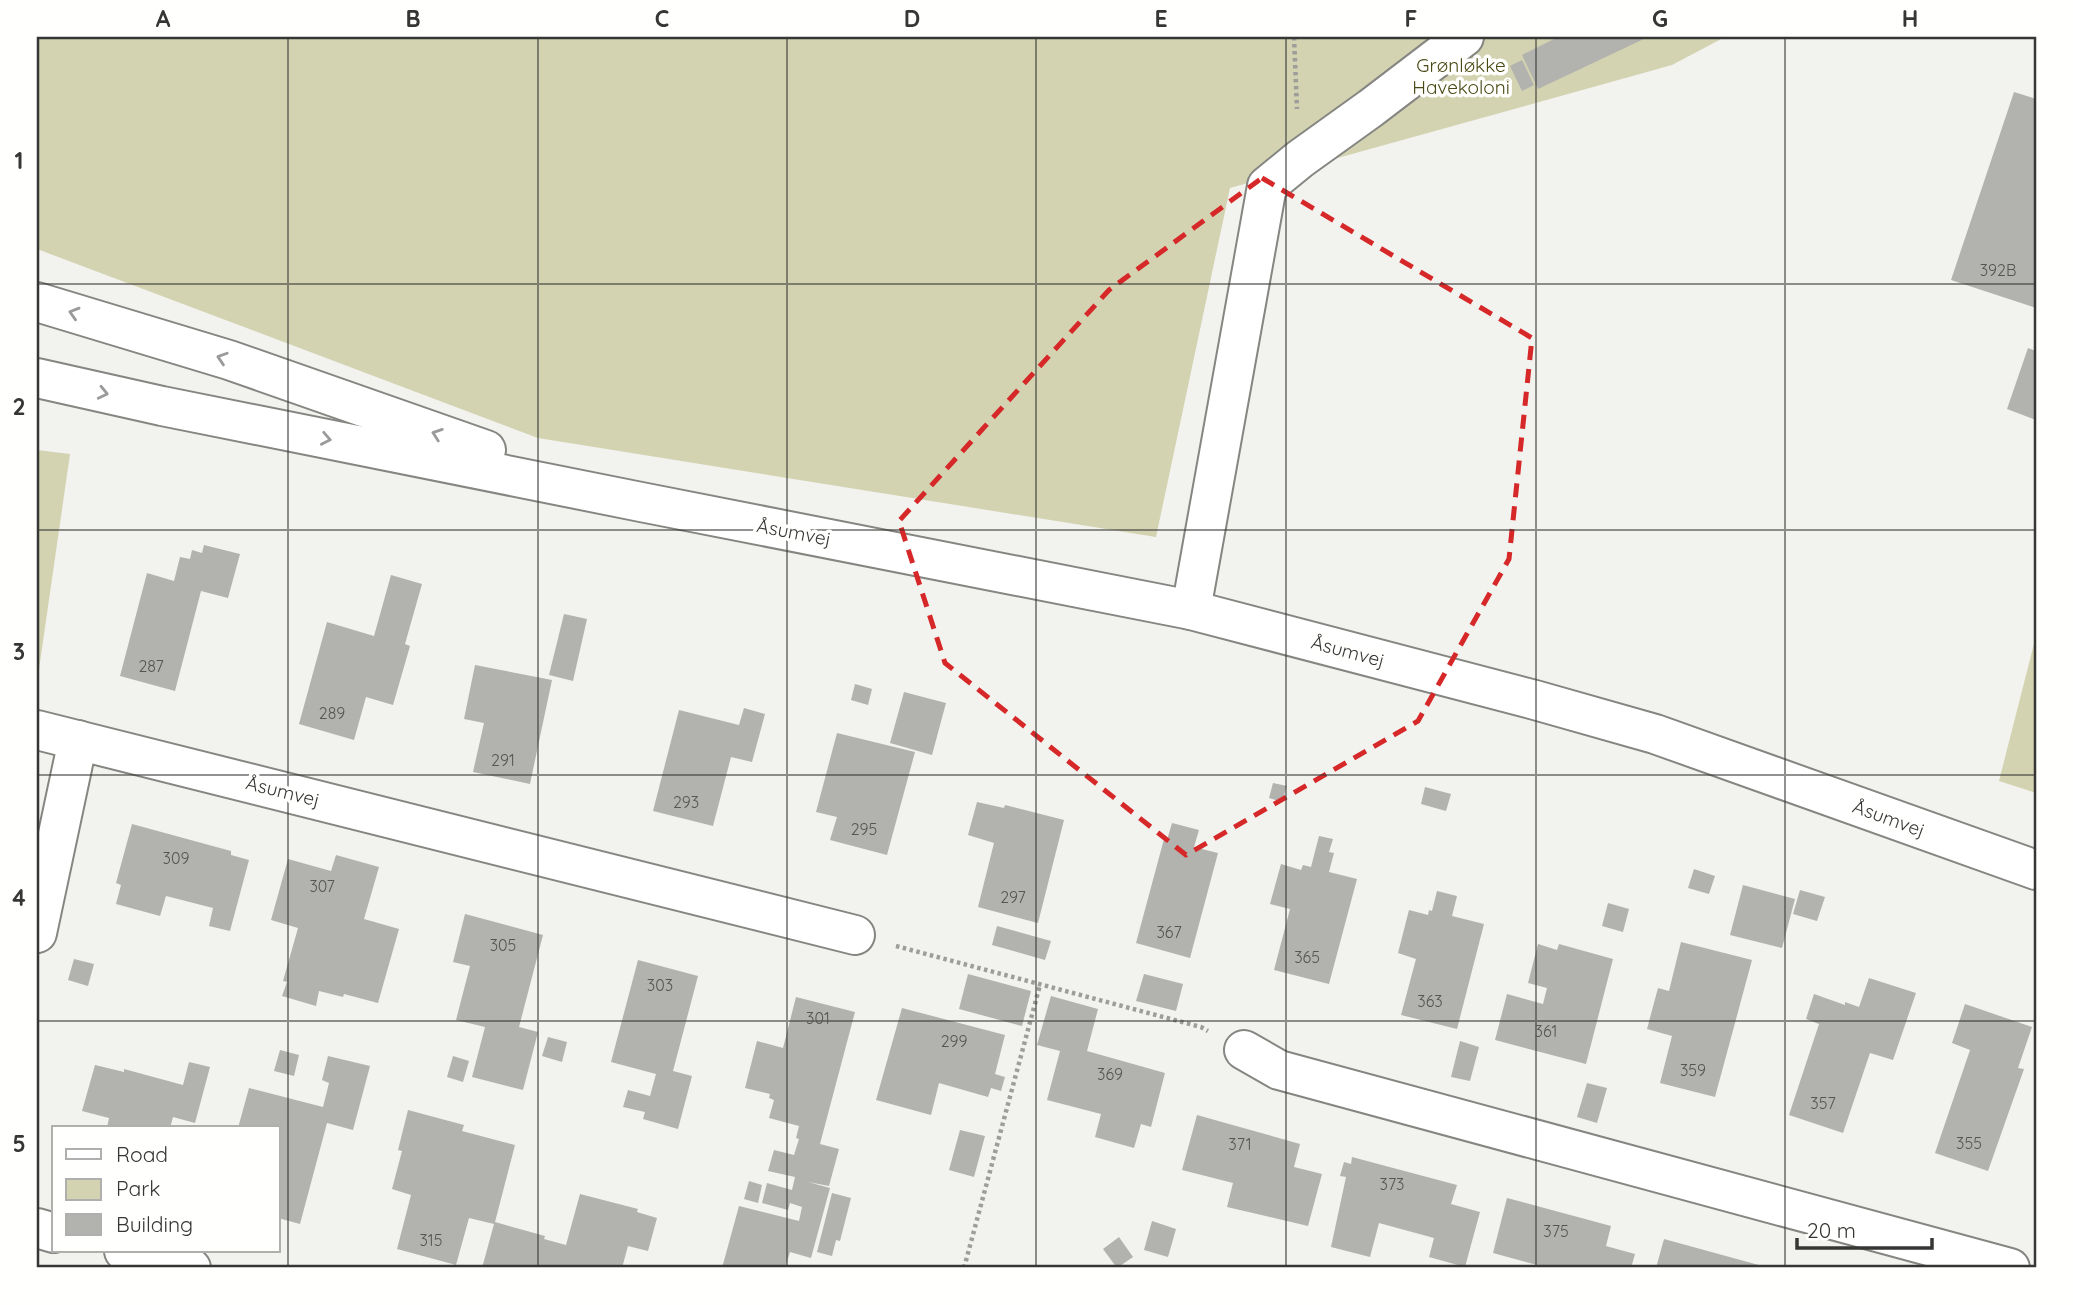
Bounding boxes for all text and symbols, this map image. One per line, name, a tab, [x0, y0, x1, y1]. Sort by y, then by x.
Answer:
text: A	[156, 4, 171, 33]
text: B	[405, 4, 421, 33]
text: C	[655, 4, 669, 33]
text: D	[904, 4, 920, 33]
text: E	[1154, 4, 1168, 33]
text: F	[1405, 4, 1417, 33]
text: G	[1652, 4, 1668, 33]
text: H	[1902, 4, 1918, 33]
park label: Grønløkke Havekoloni	[1412, 53, 1510, 99]
text: 1	[15, 146, 23, 175]
house number: 392B	[1980, 260, 2016, 280]
one-way arrow	[68, 307, 80, 321]
one-way arrow	[216, 352, 229, 366]
one-way arrow	[97, 384, 109, 399]
text: 2	[12, 392, 26, 421]
one-way arrow	[431, 428, 443, 442]
one-way arrow	[320, 430, 332, 445]
street label: Åsumvej	[755, 513, 833, 551]
street label: Åsumvej	[1309, 630, 1387, 672]
text: 3	[13, 637, 25, 666]
house number: 287	[138, 656, 164, 676]
house number: 289	[319, 703, 345, 723]
house number: 291	[491, 750, 515, 770]
street label: Åsumvej	[244, 770, 322, 812]
house number: 293	[673, 792, 699, 812]
street label: Åsumvej	[1850, 794, 1928, 842]
house number: 295	[851, 819, 877, 839]
house number: 309	[163, 848, 189, 868]
house number: 307	[309, 876, 335, 896]
text: 4	[12, 883, 26, 912]
house number: 297	[1000, 887, 1026, 907]
house number: 367	[1156, 922, 1182, 942]
house number: 305	[490, 935, 516, 955]
house number: 365	[1294, 947, 1320, 967]
house number: 303	[647, 975, 673, 995]
house number: 363	[1417, 991, 1443, 1011]
house number: 301	[806, 1008, 830, 1028]
house number: 361	[1535, 1021, 1557, 1041]
house number: 299	[941, 1031, 967, 1051]
house number: 359	[1680, 1060, 1706, 1080]
house number: 369	[1097, 1064, 1123, 1084]
house number: 357	[1810, 1093, 1836, 1113]
legend	[52, 1126, 280, 1252]
text: 5	[12, 1129, 26, 1158]
house number: 355	[1956, 1133, 1982, 1153]
house number: 371	[1228, 1134, 1252, 1154]
text: Road	[116, 1141, 168, 1167]
house number: 373	[1380, 1174, 1404, 1194]
text: Park	[116, 1175, 160, 1201]
scale bar	[1797, 1207, 1931, 1251]
text: Building	[116, 1211, 193, 1237]
text: 20 m	[1807, 1217, 1856, 1243]
house number: 375	[1543, 1221, 1569, 1241]
house number: 315	[419, 1230, 443, 1250]

